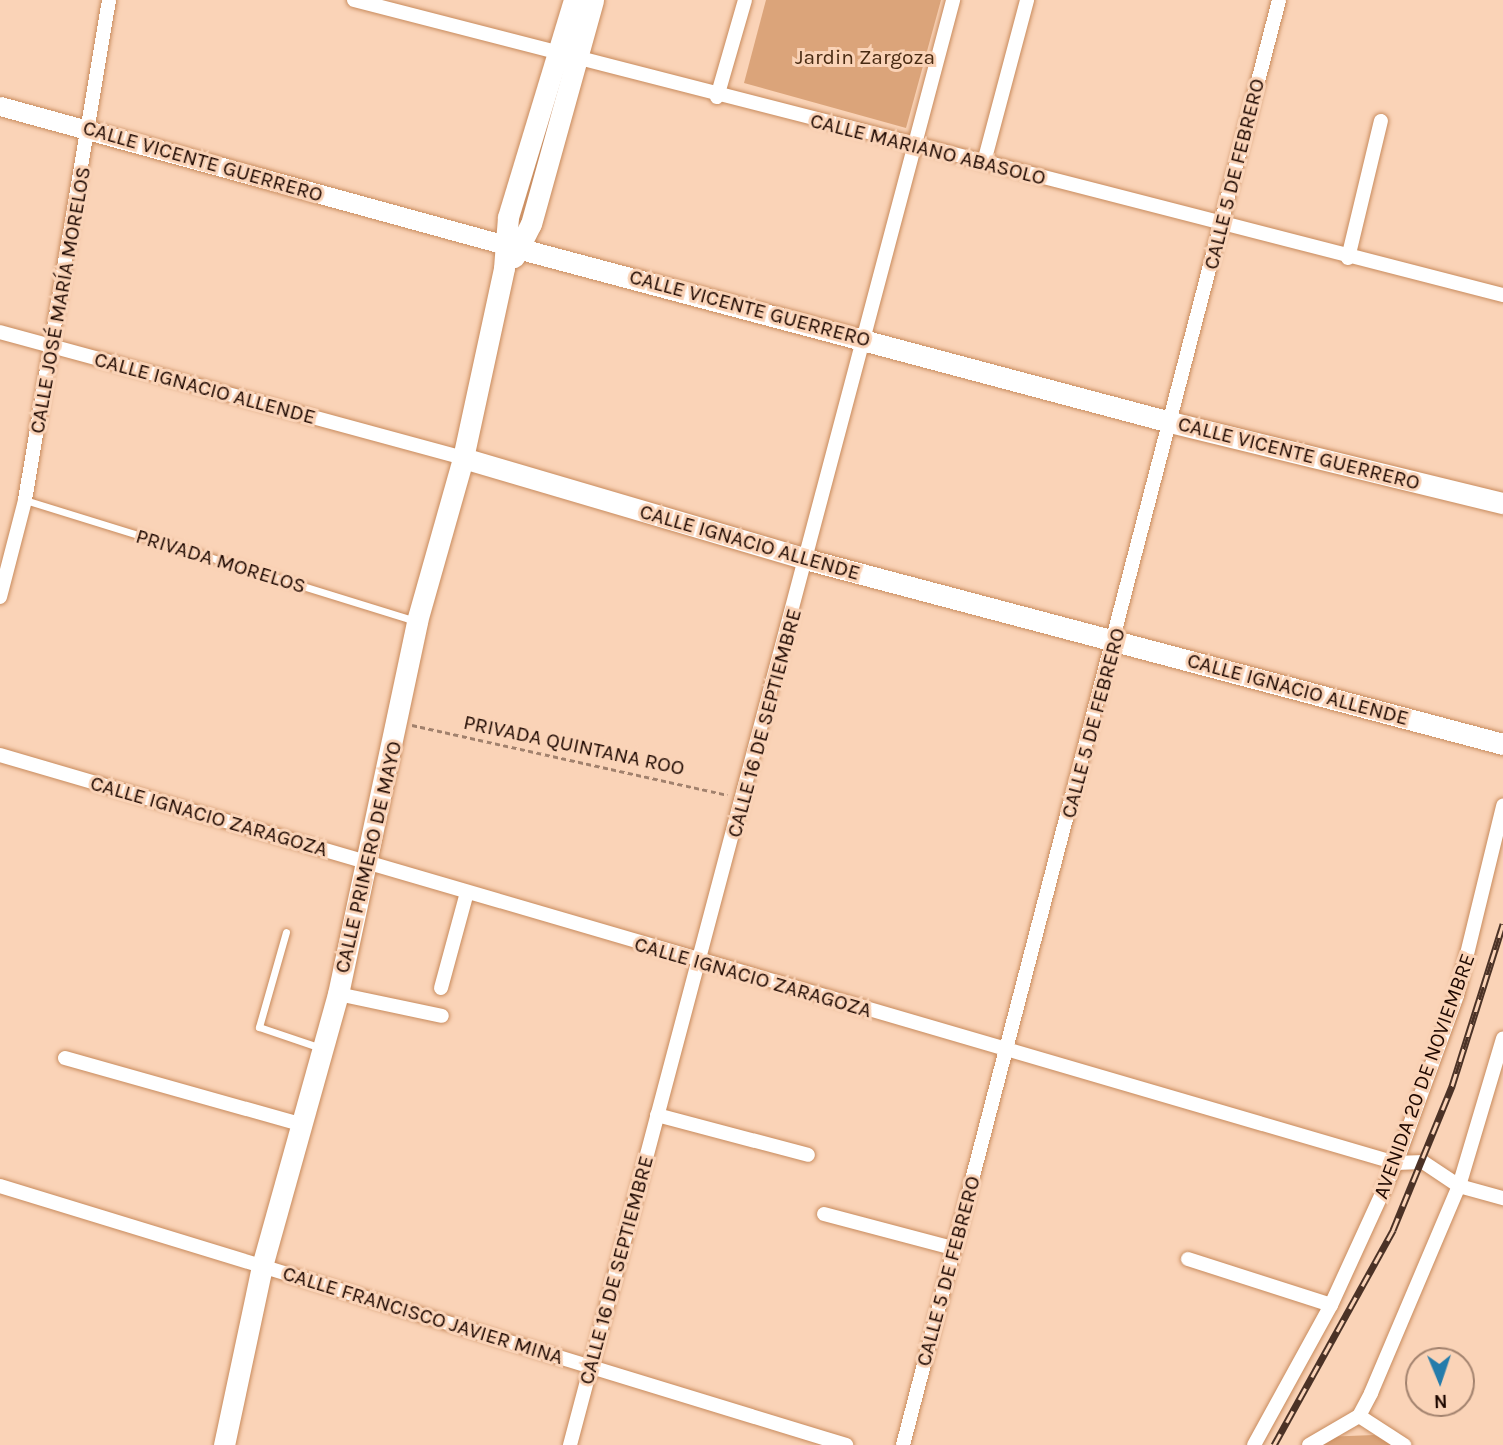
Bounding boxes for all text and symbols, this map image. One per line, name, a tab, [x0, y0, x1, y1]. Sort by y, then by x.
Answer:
park label: Jardin Zargoza	[795, 44, 935, 70]
street label: CALLE 5 DE FEBRERO	[1198, 76, 1270, 272]
street label: CALLE MARIANO ABASOLO	[808, 108, 1048, 190]
street label: CALLE VICENTE GUERRERO	[80, 115, 326, 207]
street label: CALLE JOSÉ MARÍA MORELOS	[24, 165, 96, 435]
street label: CALLE VICENTE GUERRERO	[627, 264, 873, 352]
street label: CALLE IGNACIO ALLENDE	[92, 346, 318, 430]
street label: CALLE VICENTE GUERRERO	[1175, 411, 1423, 495]
street label: CALLE IGNACIO ALLENDE	[637, 498, 863, 586]
street label: PRIVADA MORELOS	[133, 523, 309, 599]
street label: CALLE 16 DE SEPTIEMBRE	[721, 606, 807, 840]
street label: CALLE 5 DE FEBRERO	[1055, 625, 1131, 821]
street label: CALLE IGNACIO ALLENDE	[1185, 647, 1411, 731]
street label: PRIVADA QUINTANA ROO	[461, 709, 687, 781]
street label: CALLE PRIMERO DE MAYO	[329, 739, 407, 975]
street label: CALLE IGNACIO ZARAGOZA	[88, 770, 330, 862]
street label: CALLE IGNACIO ZARAGOZA	[632, 931, 874, 1023]
street label: AVENIDA 20 DE NOVIEMBRE	[1368, 950, 1480, 1202]
street label: CALLE 16 DE SEPTIEMBRE	[573, 1153, 659, 1387]
street label: CALLE 5 DE FEBRERO	[910, 1173, 986, 1369]
street label: CALLE FRANCISCO JAVIER MINA	[280, 1260, 566, 1370]
north arrow	[1405, 1347, 1475, 1417]
text: N	[1433, 1390, 1448, 1412]

